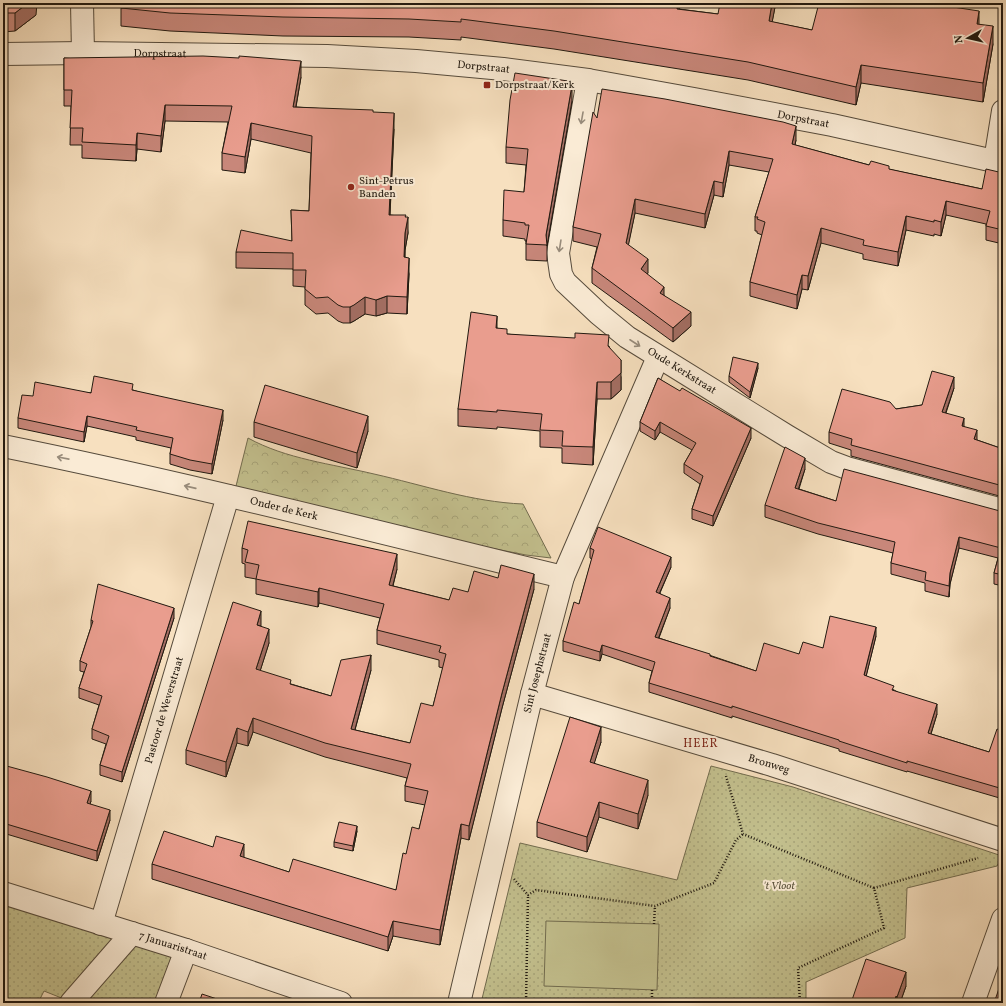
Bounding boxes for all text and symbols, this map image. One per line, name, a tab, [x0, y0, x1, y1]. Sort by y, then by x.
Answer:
north arrow	[948, 18, 988, 58]
text: N	[952, 34, 968, 44]
street label: Dorpstraat	[134, 46, 187, 62]
street label: Dorpstraat	[457, 57, 511, 77]
place label: Dorpstraat/Kerk	[495, 78, 574, 93]
marker: Dorpstraat/Kerk	[482, 80, 492, 90]
street label: Dorpstraat	[776, 107, 831, 132]
one-way arrow	[578, 111, 586, 124]
place label: Sint-Petrus Banden	[359, 174, 414, 202]
marker: Sint-Petrus Banden	[346, 182, 356, 192]
one-way arrow	[555, 239, 563, 252]
one-way arrow	[629, 339, 641, 347]
street label: Oude Kerkstraat	[644, 344, 719, 398]
one-way arrow	[57, 454, 70, 462]
one-way arrow	[184, 482, 197, 490]
street label: Onder de Kerk	[249, 494, 320, 524]
street label: Sint Josephstraat	[520, 631, 555, 715]
street label: Pastoor de Weverstraat	[141, 655, 187, 766]
district label: HEER	[683, 736, 719, 752]
street label: Bronweg	[746, 751, 792, 778]
park label: 't Vloot	[763, 879, 795, 894]
street label: 7 Januaristraat	[137, 928, 209, 964]

